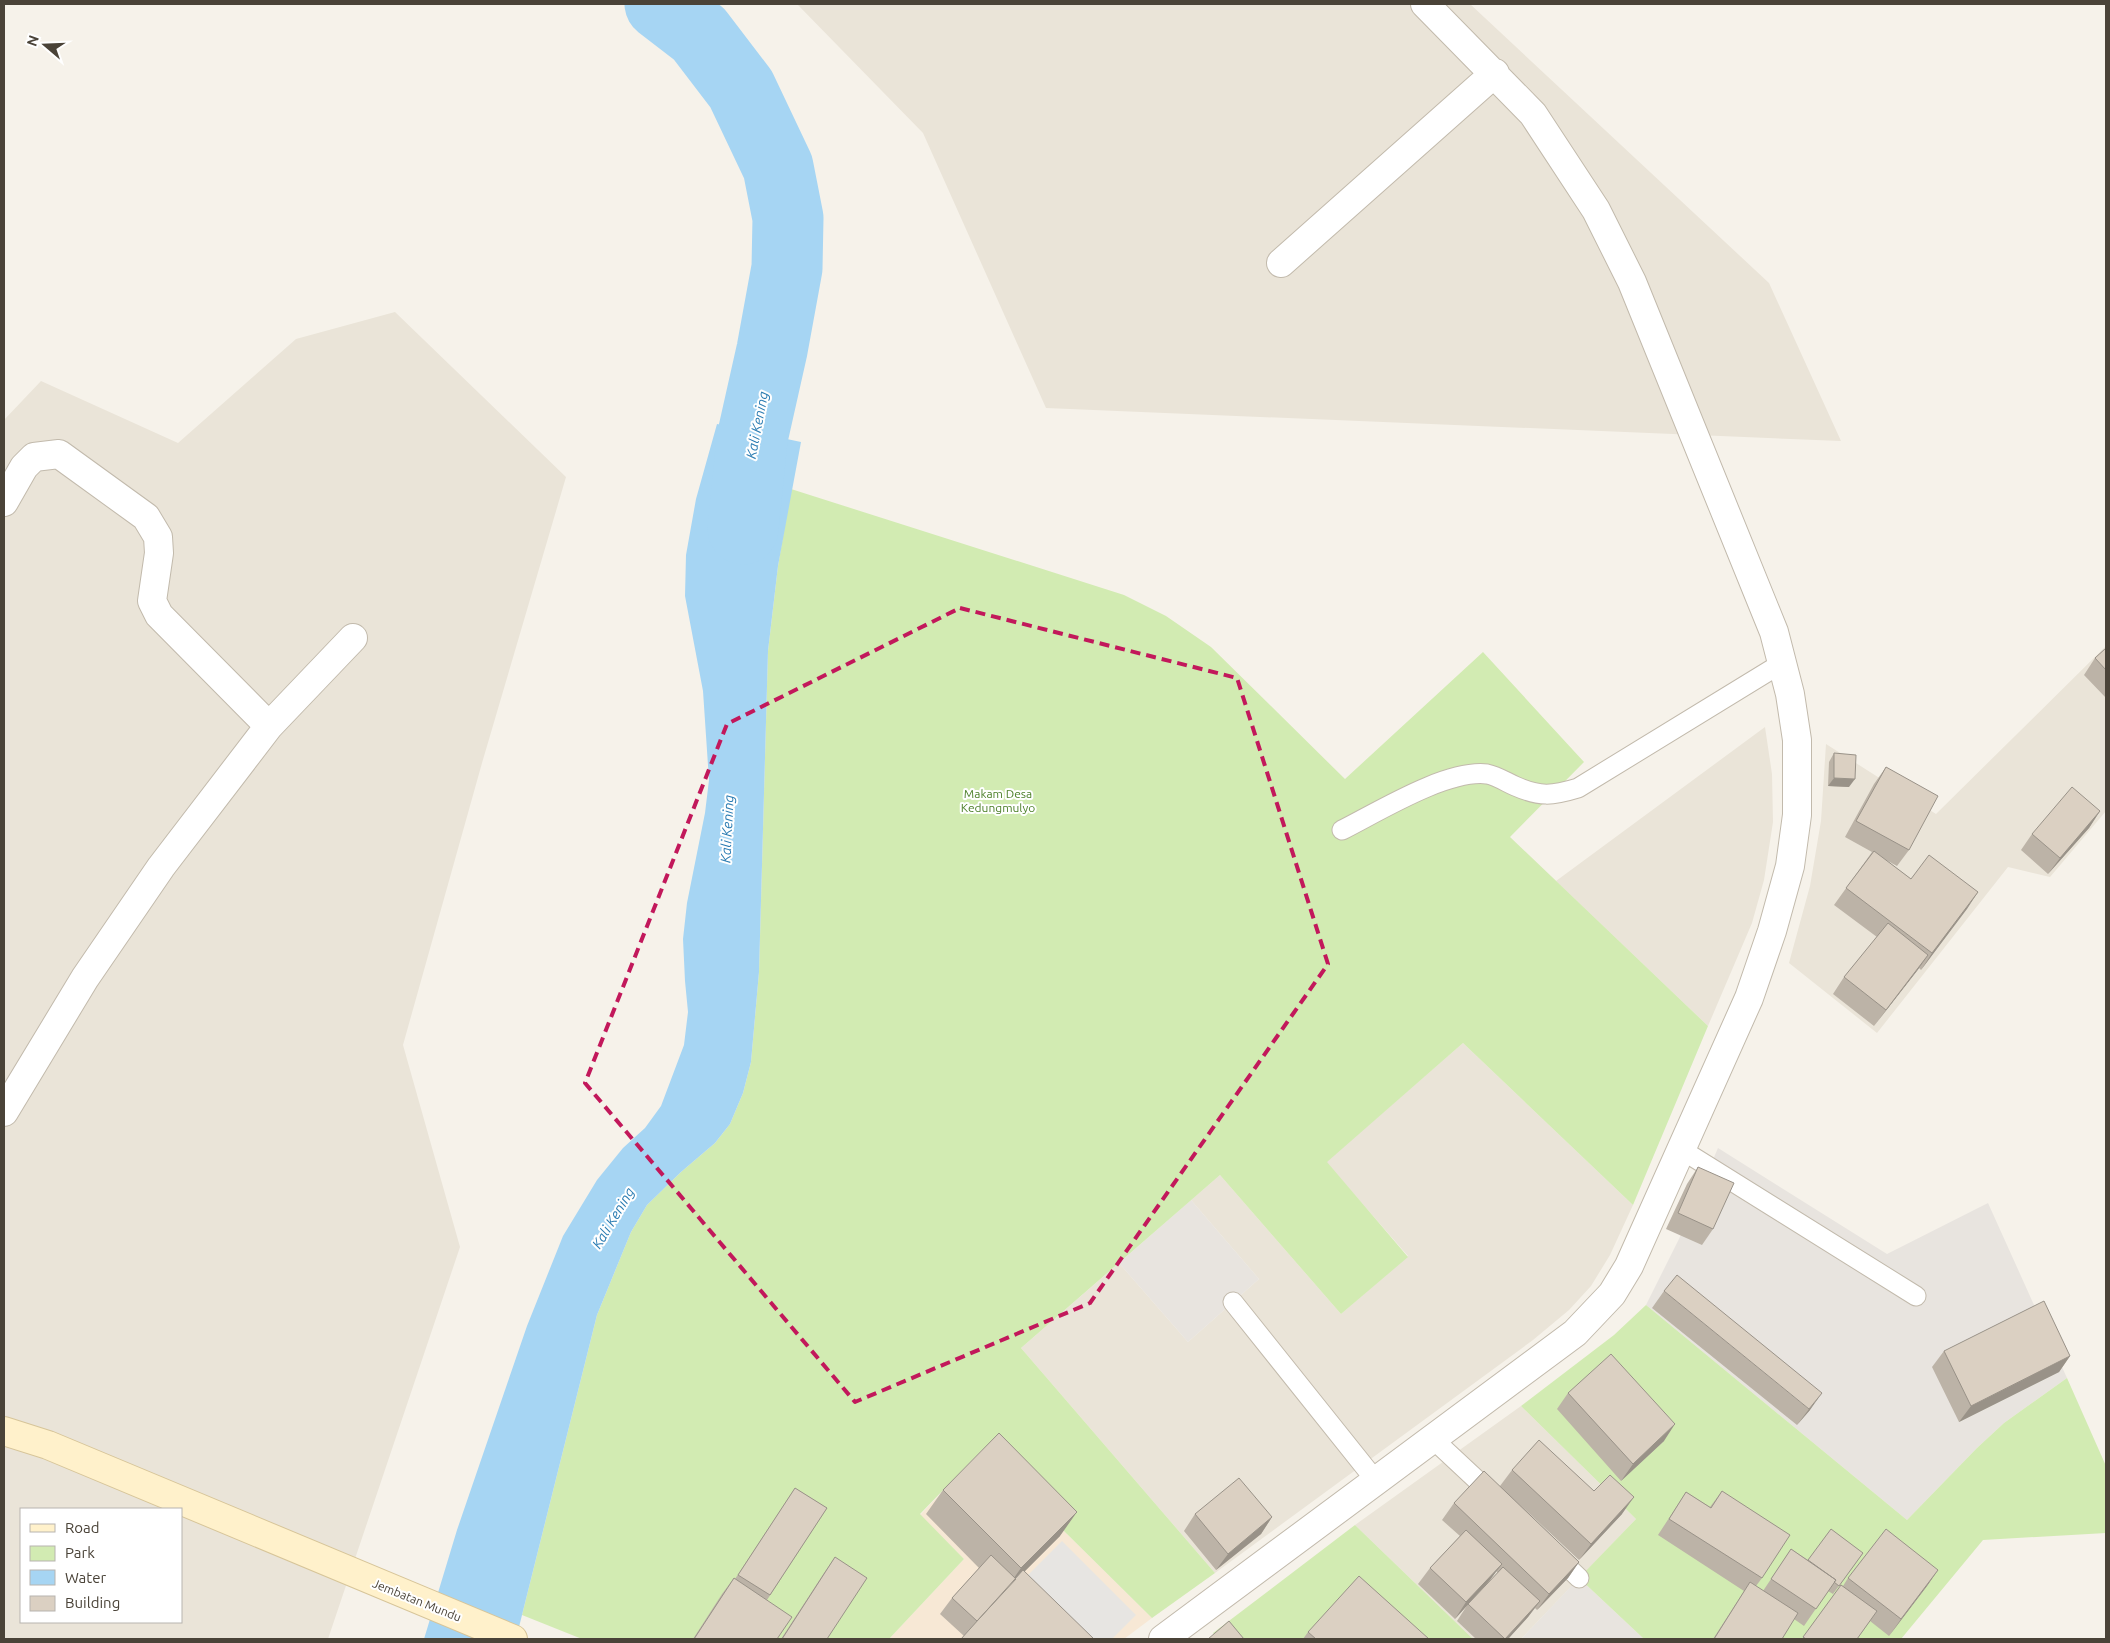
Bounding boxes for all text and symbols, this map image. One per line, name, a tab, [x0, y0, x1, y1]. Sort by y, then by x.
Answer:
north arrow	[20, 20, 70, 70]
text: N	[23, 33, 42, 48]
water label: Kali Kening	[743, 390, 771, 460]
park label: Makam Desa Kedungmulyo	[961, 787, 1035, 814]
water label: Kali Kening	[717, 794, 737, 864]
water label: Kali Kening	[589, 1184, 638, 1251]
legend	[20, 1508, 182, 1623]
text: Road	[65, 1519, 100, 1536]
text: Park	[65, 1544, 95, 1561]
text: Water	[65, 1569, 106, 1586]
street label: Jembatan Mundu	[371, 1576, 463, 1624]
text: Building	[65, 1594, 120, 1611]

